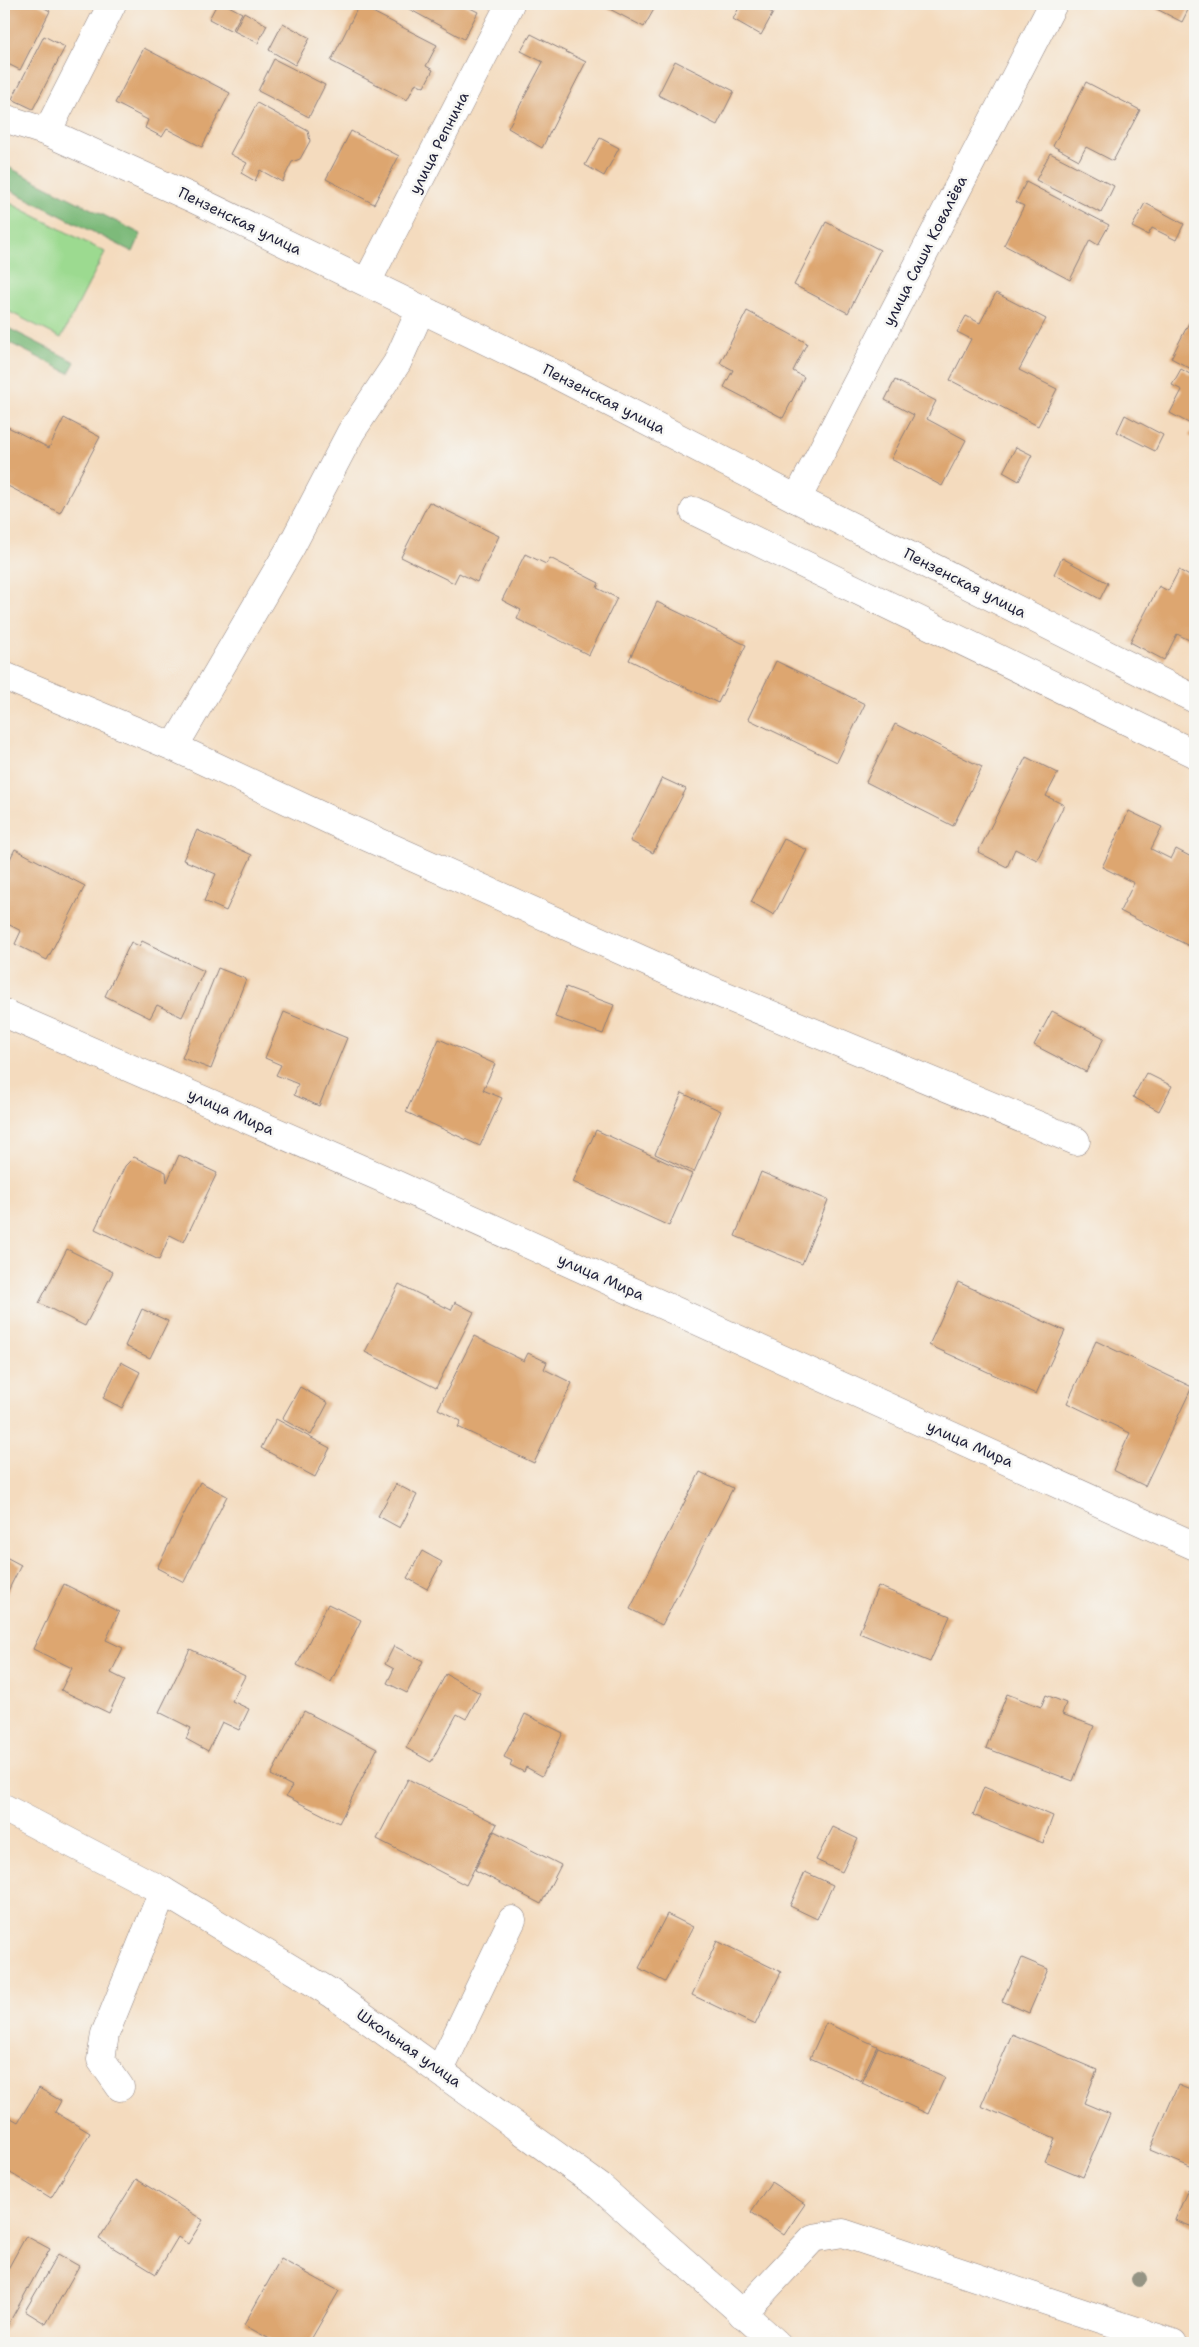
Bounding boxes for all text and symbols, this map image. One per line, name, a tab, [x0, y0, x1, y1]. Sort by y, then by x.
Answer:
street label: улица Репнина	[405, 88, 474, 198]
street label: улица Саши Ковалёва	[878, 172, 972, 330]
street label: Пензенская улица	[175, 182, 306, 260]
street label: Пензенская улица	[539, 359, 669, 439]
street label: Пензенская улица	[900, 543, 1030, 623]
street label: улица Мира	[185, 1084, 278, 1140]
street label: улица Мира	[555, 1249, 648, 1305]
street label: улица Мира	[924, 1416, 1017, 1472]
street label: Школьная улица	[353, 2004, 466, 2092]

